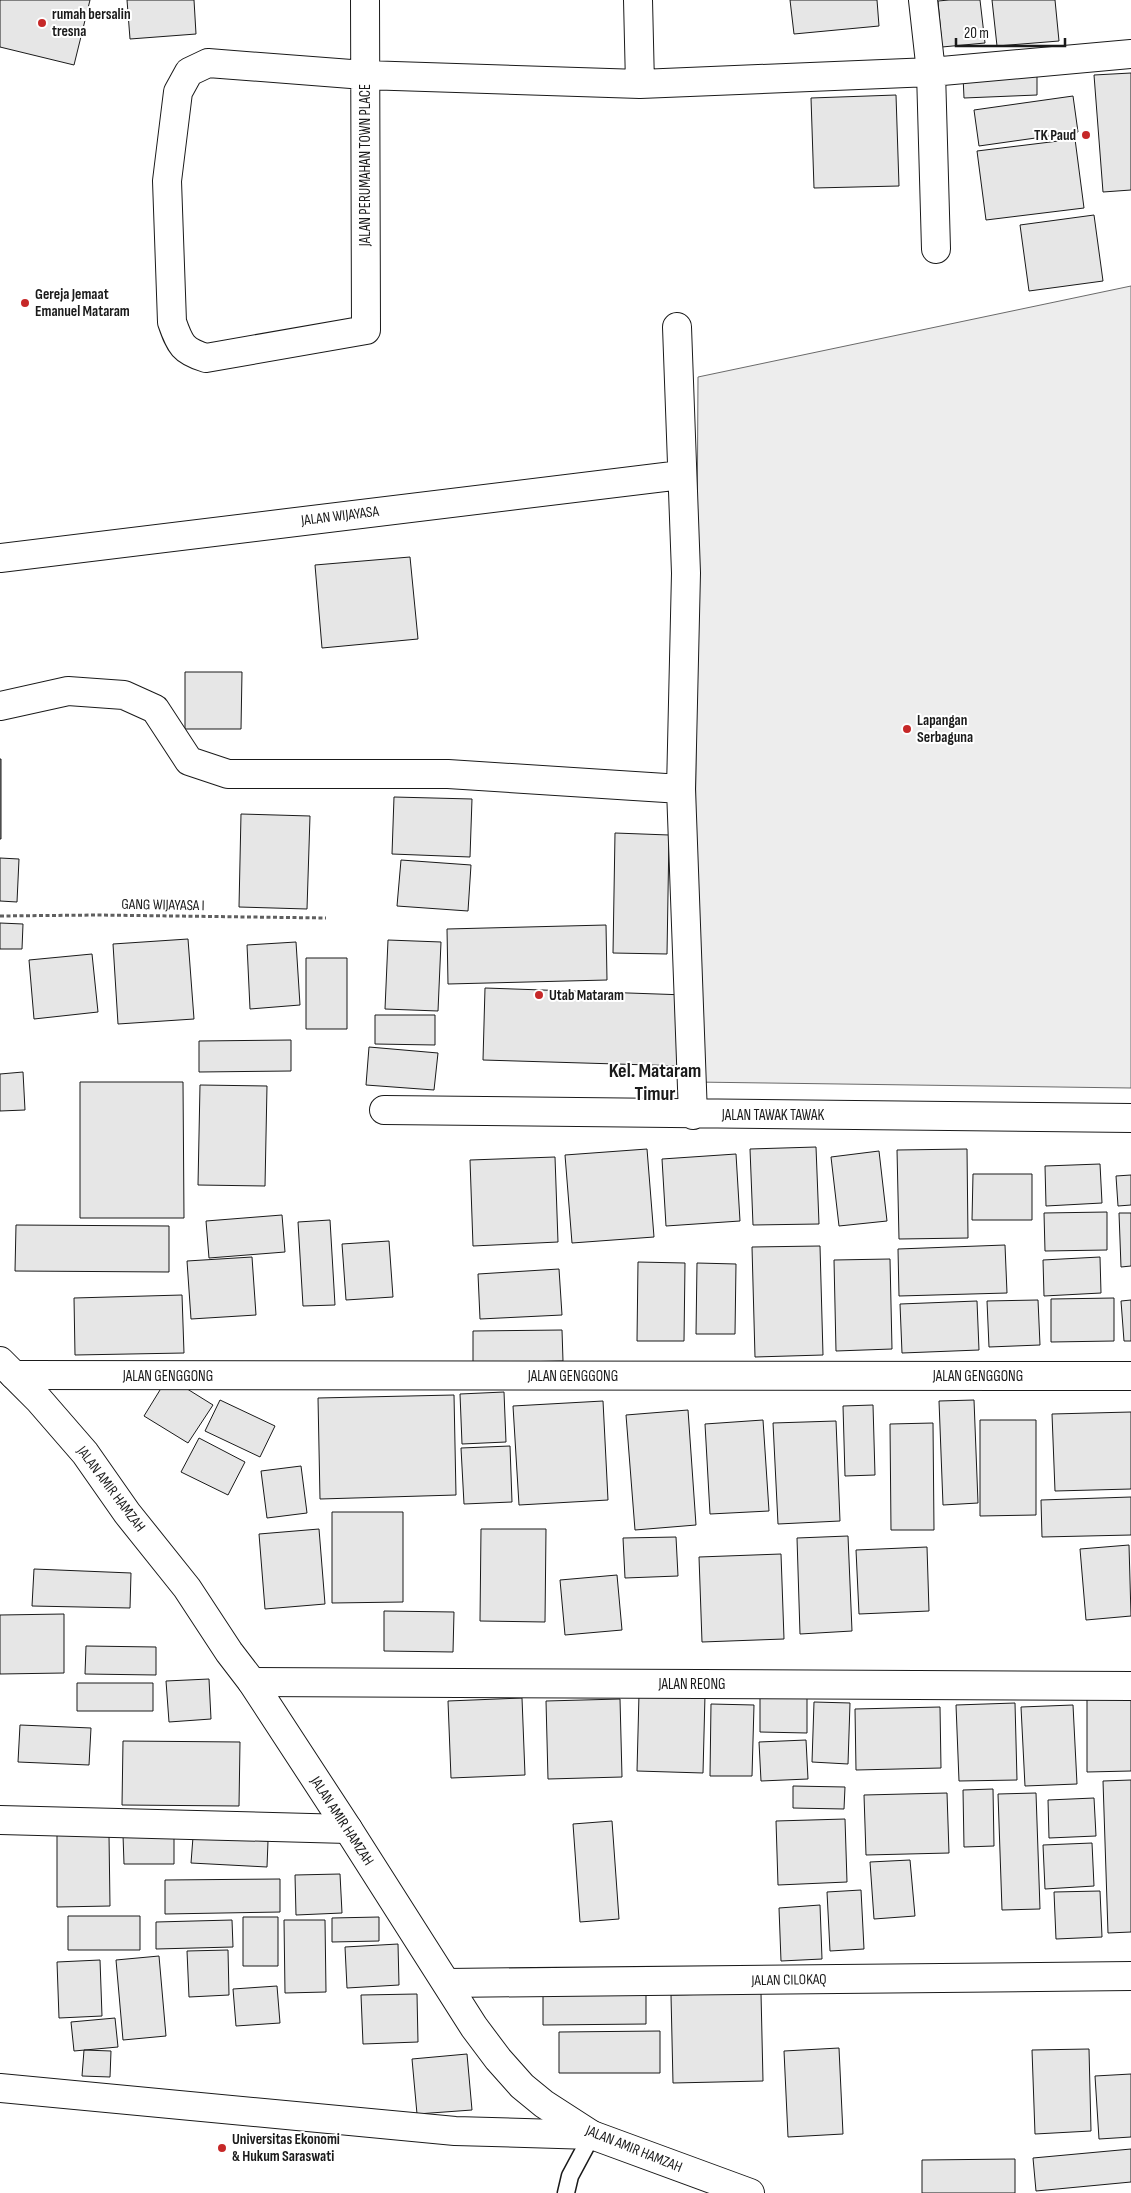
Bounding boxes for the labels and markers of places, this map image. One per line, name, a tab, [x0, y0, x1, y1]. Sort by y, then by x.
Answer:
place label: rumah bersalin tresna	[52, 5, 131, 41]
marker: rumah bersalin tresna	[36, 17, 48, 29]
place label: TK Paud	[1034, 126, 1076, 145]
marker: TK Paud	[1080, 129, 1092, 141]
place label: Gereja Jemaat Emanuel Mataram	[35, 285, 130, 321]
marker: Gereja Jemaat Emanuel Mataram	[19, 297, 31, 309]
place label: Lapangan Serbaguna	[917, 711, 973, 747]
marker: Lapangan Serbaguna	[901, 723, 913, 735]
place label: Utab Mataram	[549, 986, 624, 1005]
marker: Utab Mataram	[533, 989, 545, 1001]
place label: Universitas Ekonomi & Hukum Saraswati	[232, 2130, 340, 2166]
marker: Universitas Ekonomi & Hukum Saraswati	[216, 2142, 228, 2154]

